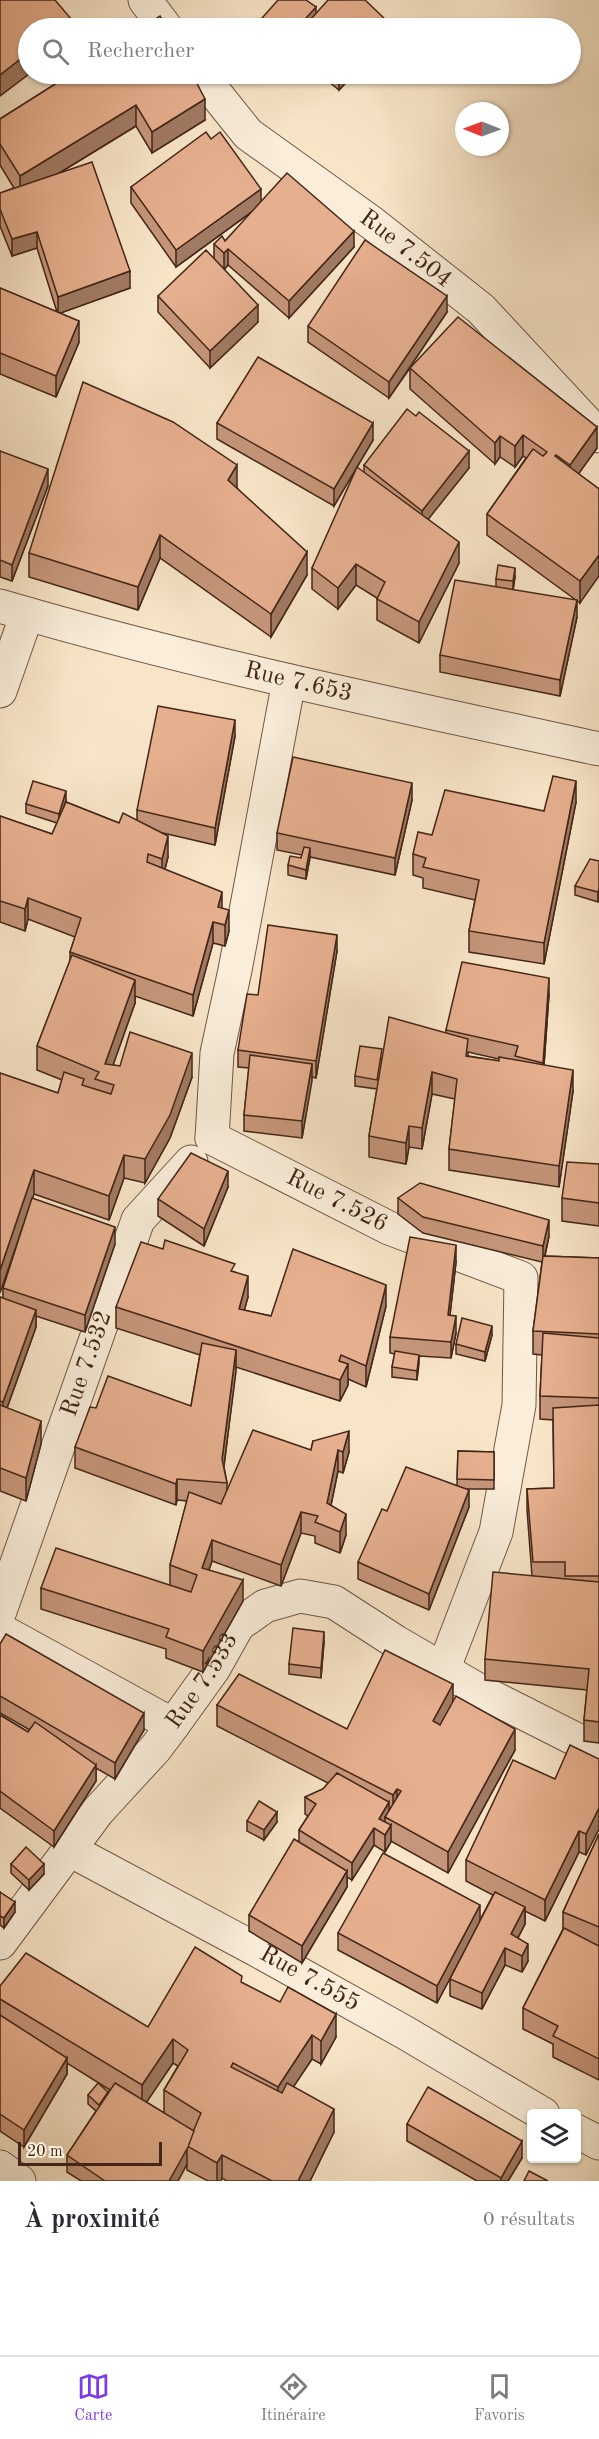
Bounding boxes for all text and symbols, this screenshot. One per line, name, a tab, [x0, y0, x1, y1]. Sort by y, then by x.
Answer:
search box	[18, 18, 581, 84]
icon: search	[39, 35, 72, 68]
text: Rechercher	[87, 40, 194, 62]
north arrow	[455, 102, 509, 156]
street label: Rue 7.504	[355, 206, 456, 293]
street label: Rue 7.653	[242, 659, 355, 707]
street label: Rue 7.526	[282, 1166, 391, 1237]
street label: Rue 7.532	[58, 1308, 117, 1420]
street label: Rue 7.533	[162, 1629, 243, 1733]
street label: Rue 7.555	[255, 1942, 363, 2017]
map controls	[527, 2109, 581, 2163]
button: layers	[527, 2109, 581, 2163]
scale bar	[18, 2139, 162, 2166]
text: 20 m	[27, 2144, 63, 2160]
text: À proximité	[24, 2207, 160, 2233]
text: 0 résultats	[483, 2210, 575, 2230]
tab: Carte	[74, 2370, 112, 2426]
tab: Itinéraire	[261, 2370, 326, 2426]
tab: Favoris	[474, 2370, 525, 2426]

